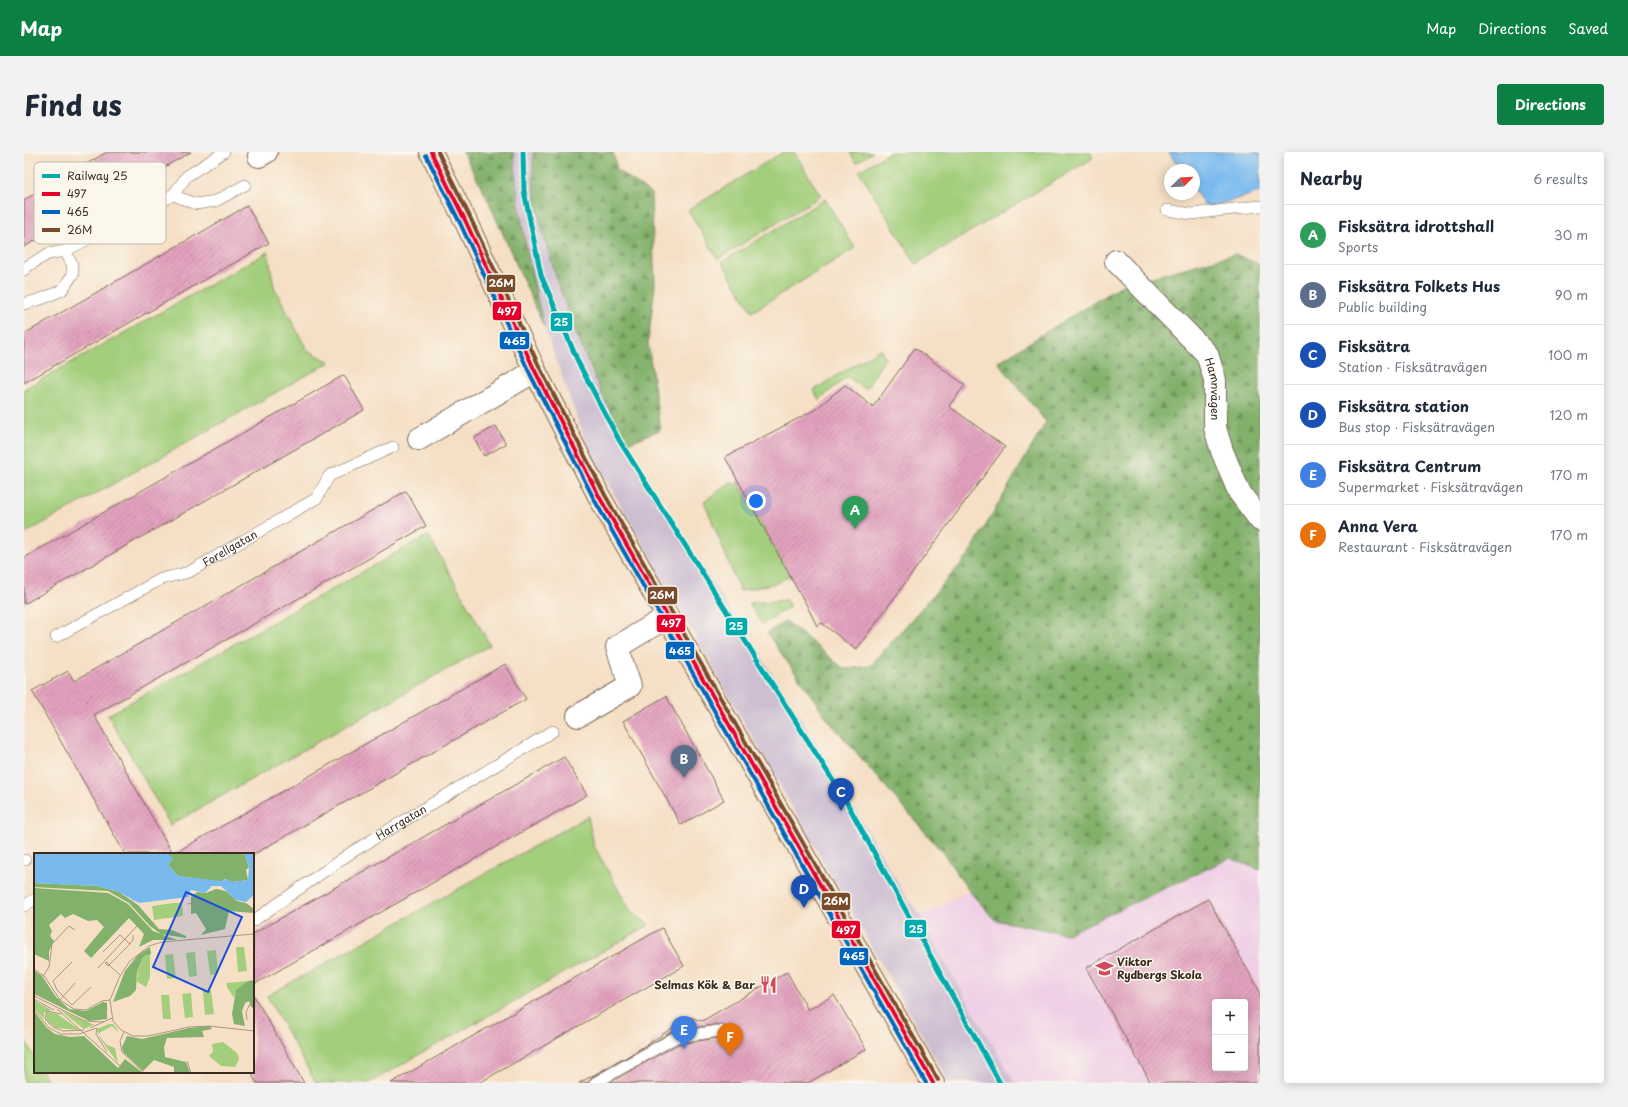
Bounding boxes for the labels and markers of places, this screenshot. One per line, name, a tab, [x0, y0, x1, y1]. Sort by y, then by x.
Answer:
pin: A	[842, 496, 868, 529]
pin: B	[671, 745, 697, 778]
pin: C	[828, 778, 854, 811]
pin: D	[791, 875, 817, 908]
place label: Viktor Rydbergs Skola	[1117, 953, 1203, 983]
school or university icon: Viktor Rydbergs Skola	[1094, 958, 1114, 978]
restaurant icon: Selmas Kök & Bar	[758, 975, 778, 995]
place label: Selmas Kök & Bar	[654, 976, 755, 993]
pin: E	[671, 1016, 697, 1049]
pin: F	[717, 1023, 743, 1056]

